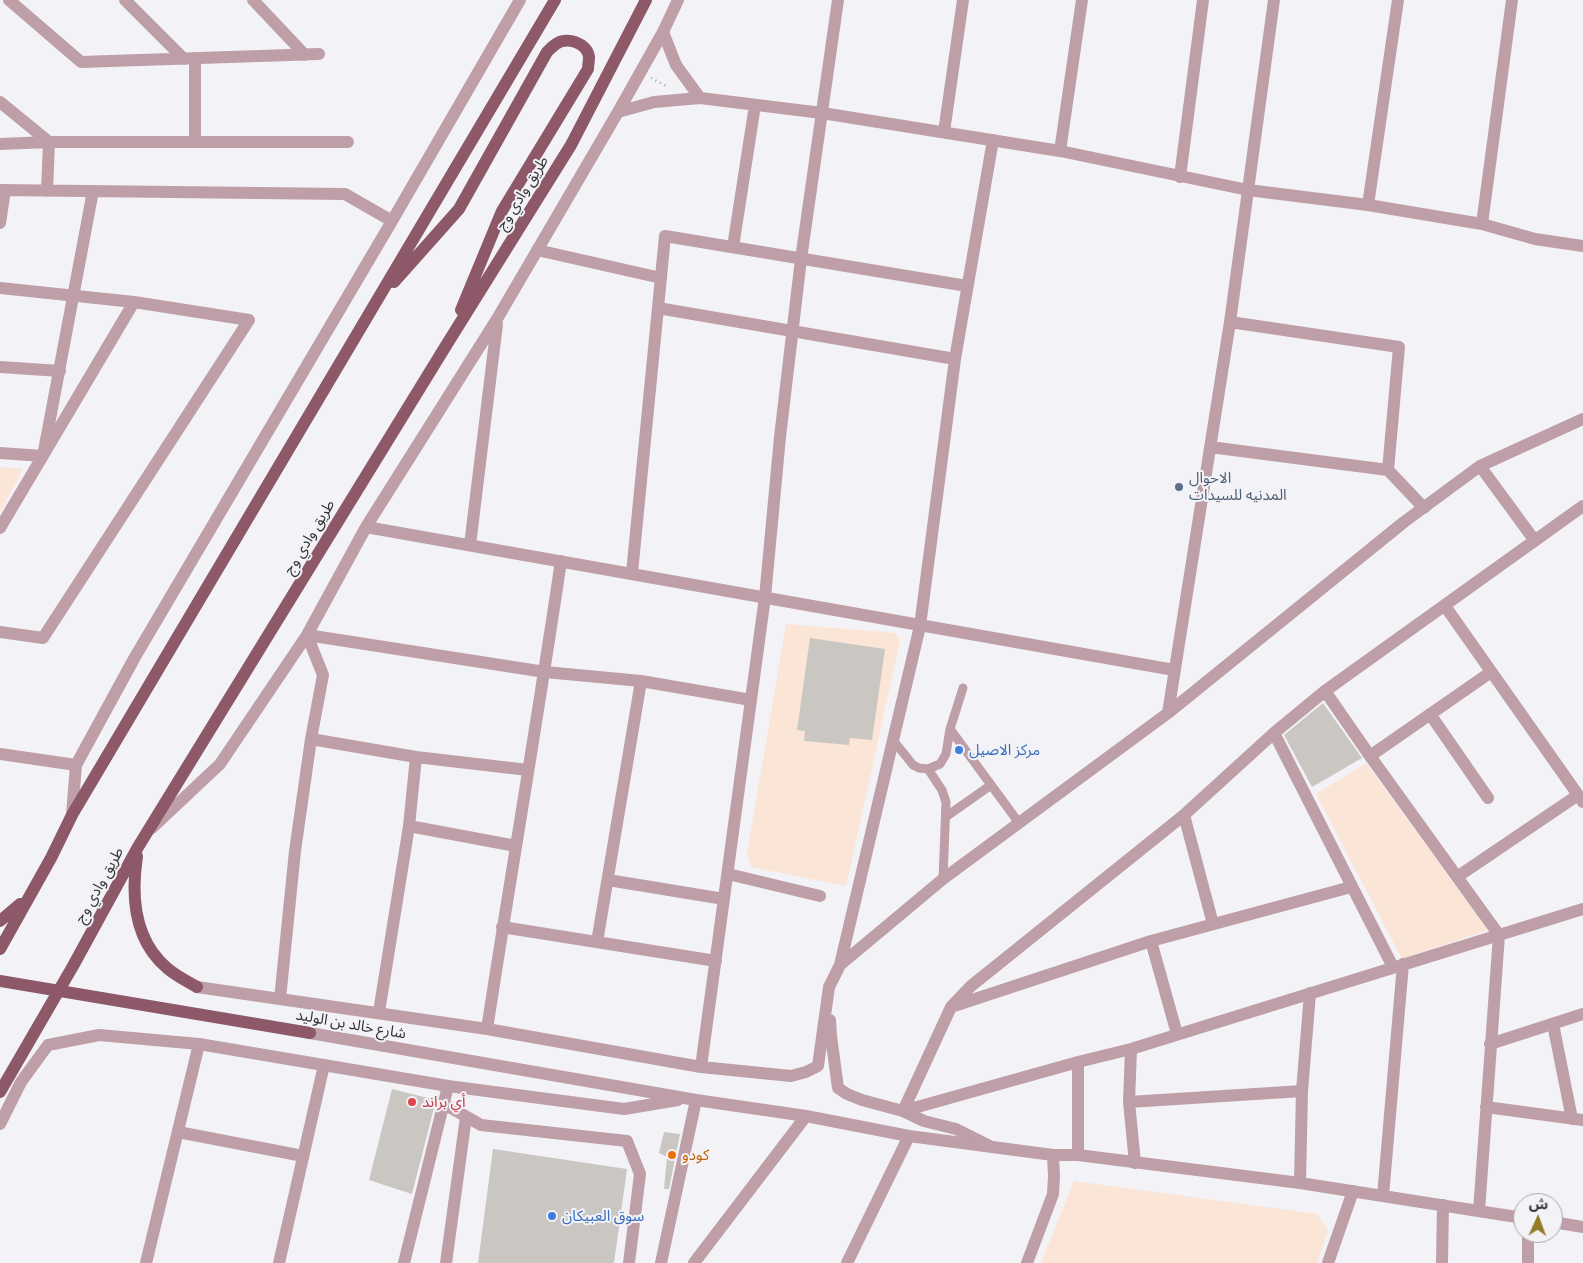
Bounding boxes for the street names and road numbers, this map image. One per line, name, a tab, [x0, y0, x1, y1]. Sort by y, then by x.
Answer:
street label: طريق وادي وج	[492, 153, 552, 233]
street label: طريق وادي وج	[280, 496, 338, 578]
street label: طريق وادي وج	[71, 844, 127, 926]
street label: شارع خالد بن الوليد	[294, 1005, 408, 1043]

